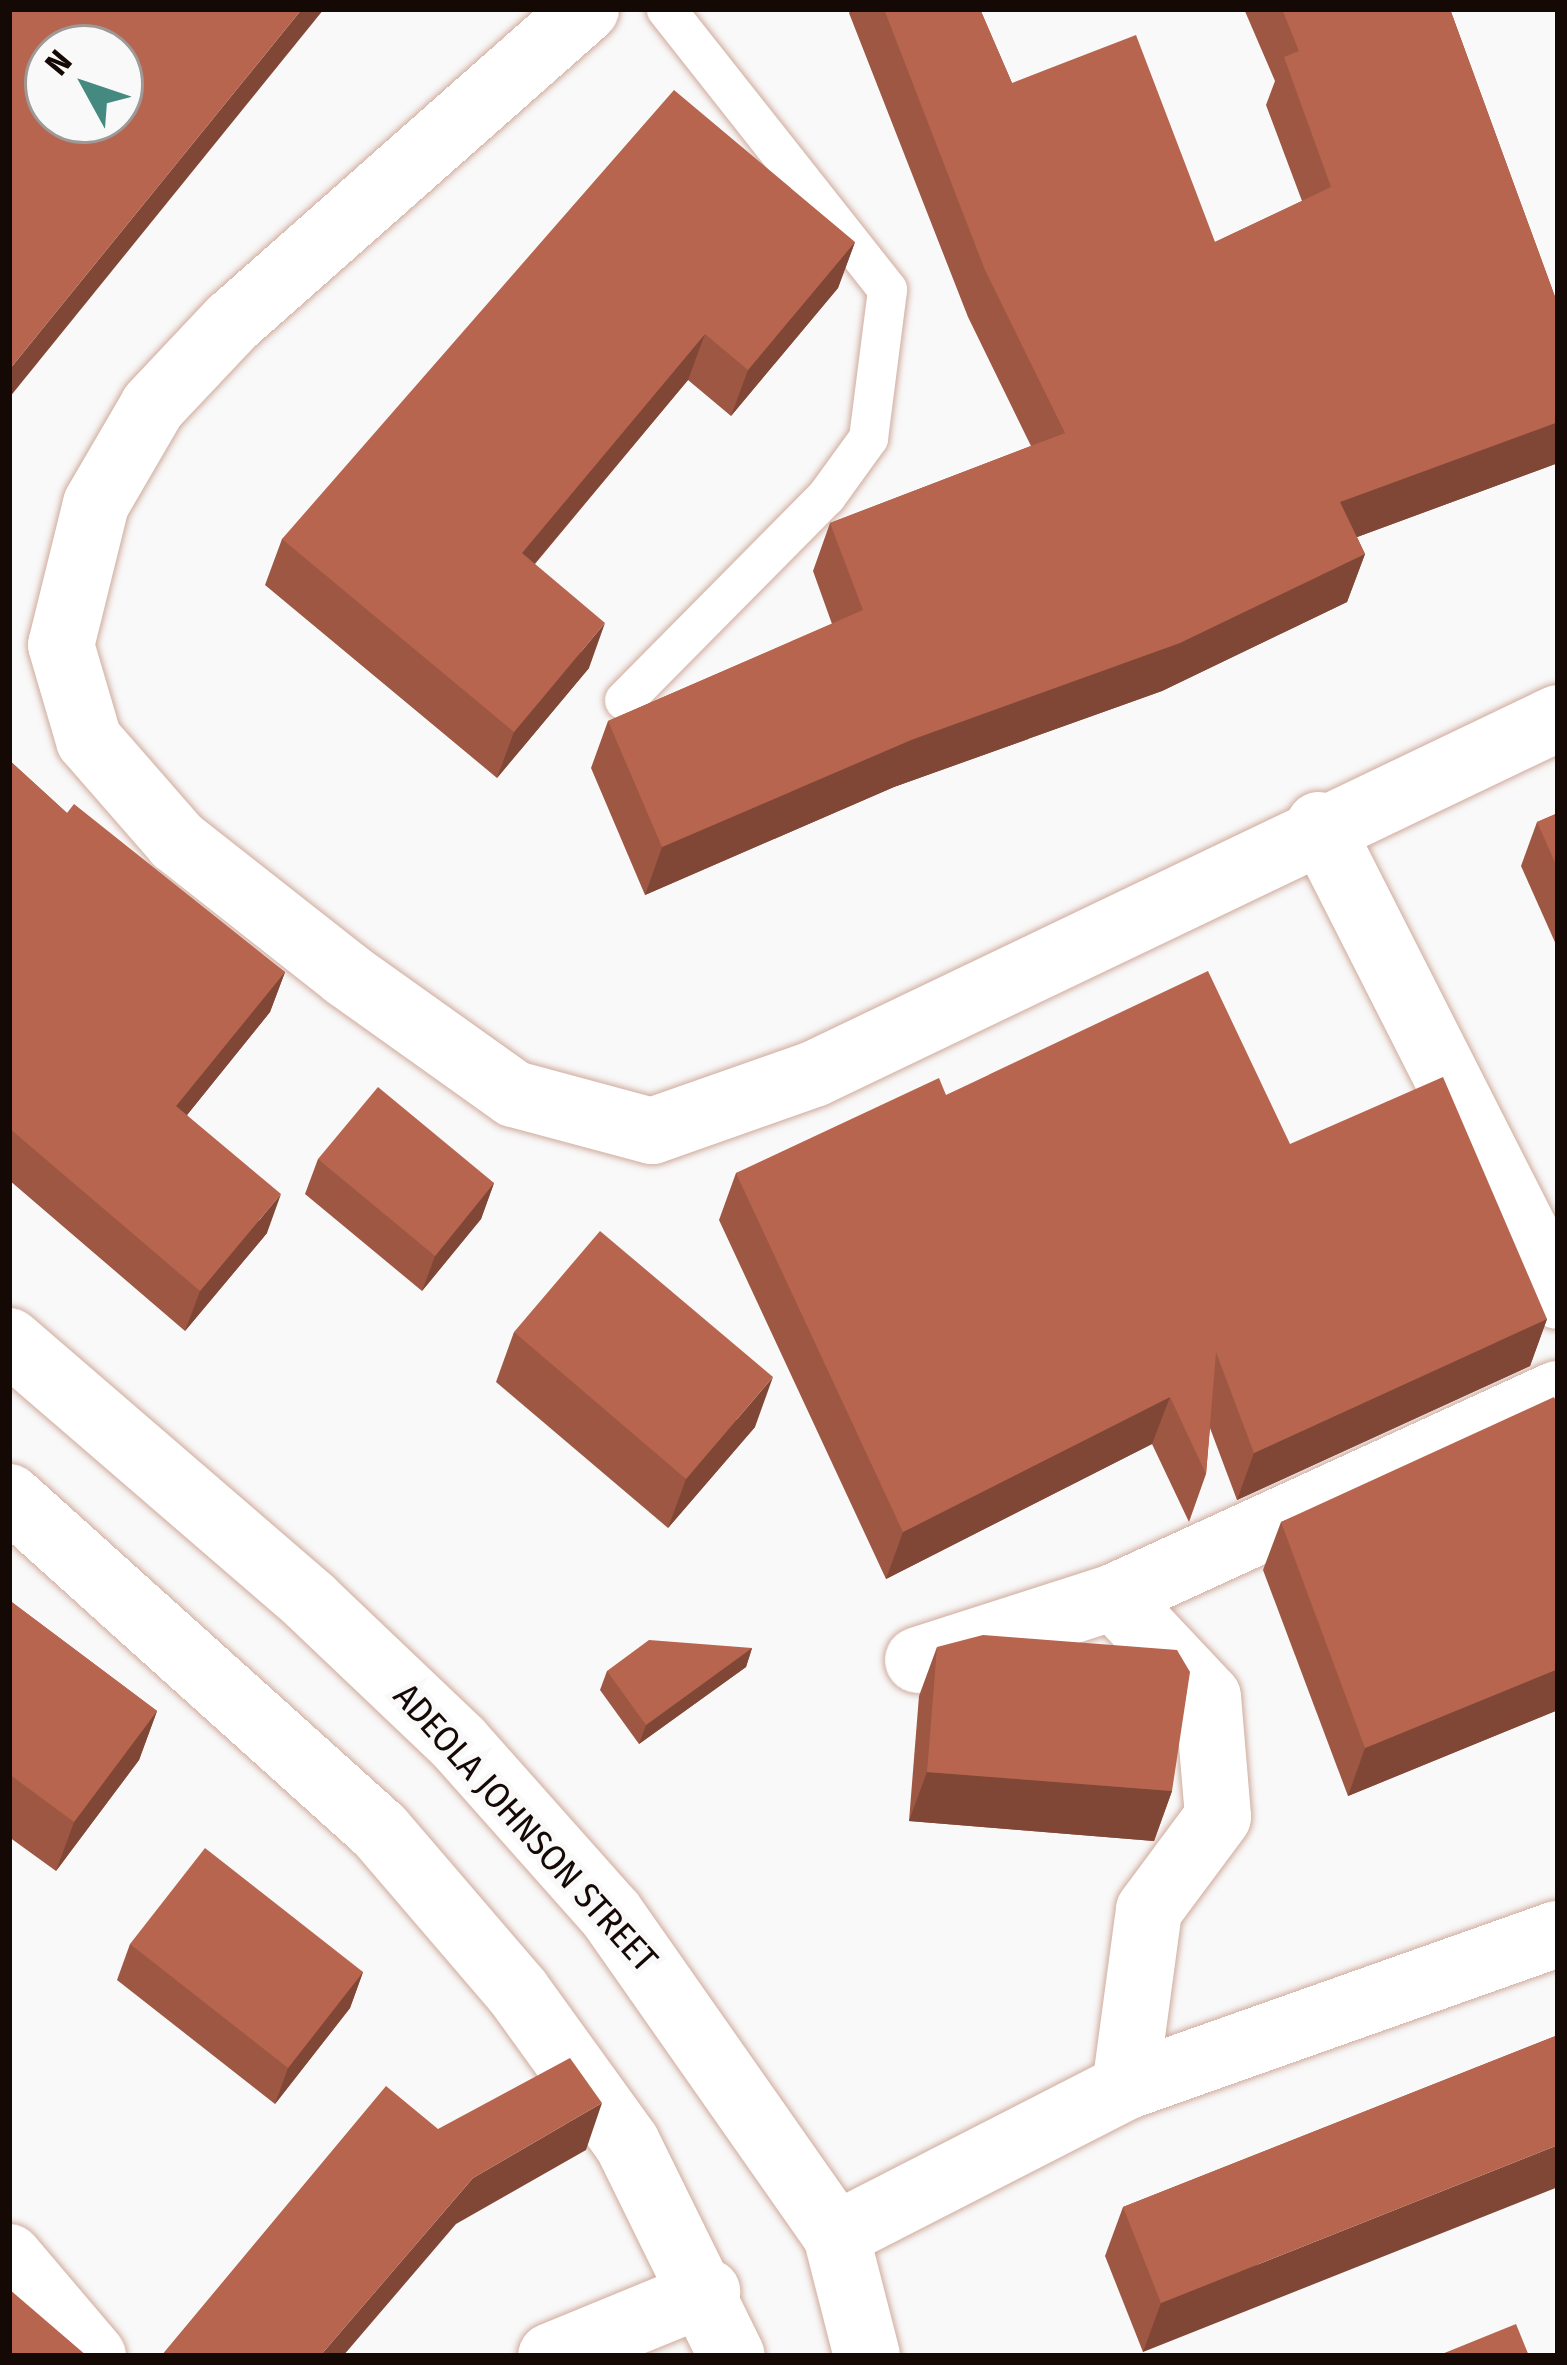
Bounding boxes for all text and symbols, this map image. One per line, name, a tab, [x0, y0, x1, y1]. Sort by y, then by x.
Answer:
north arrow	[24, 24, 144, 144]
text: N	[37, 42, 80, 83]
street label: ADEOLA JOHNSON STREET	[384, 1675, 666, 1981]

